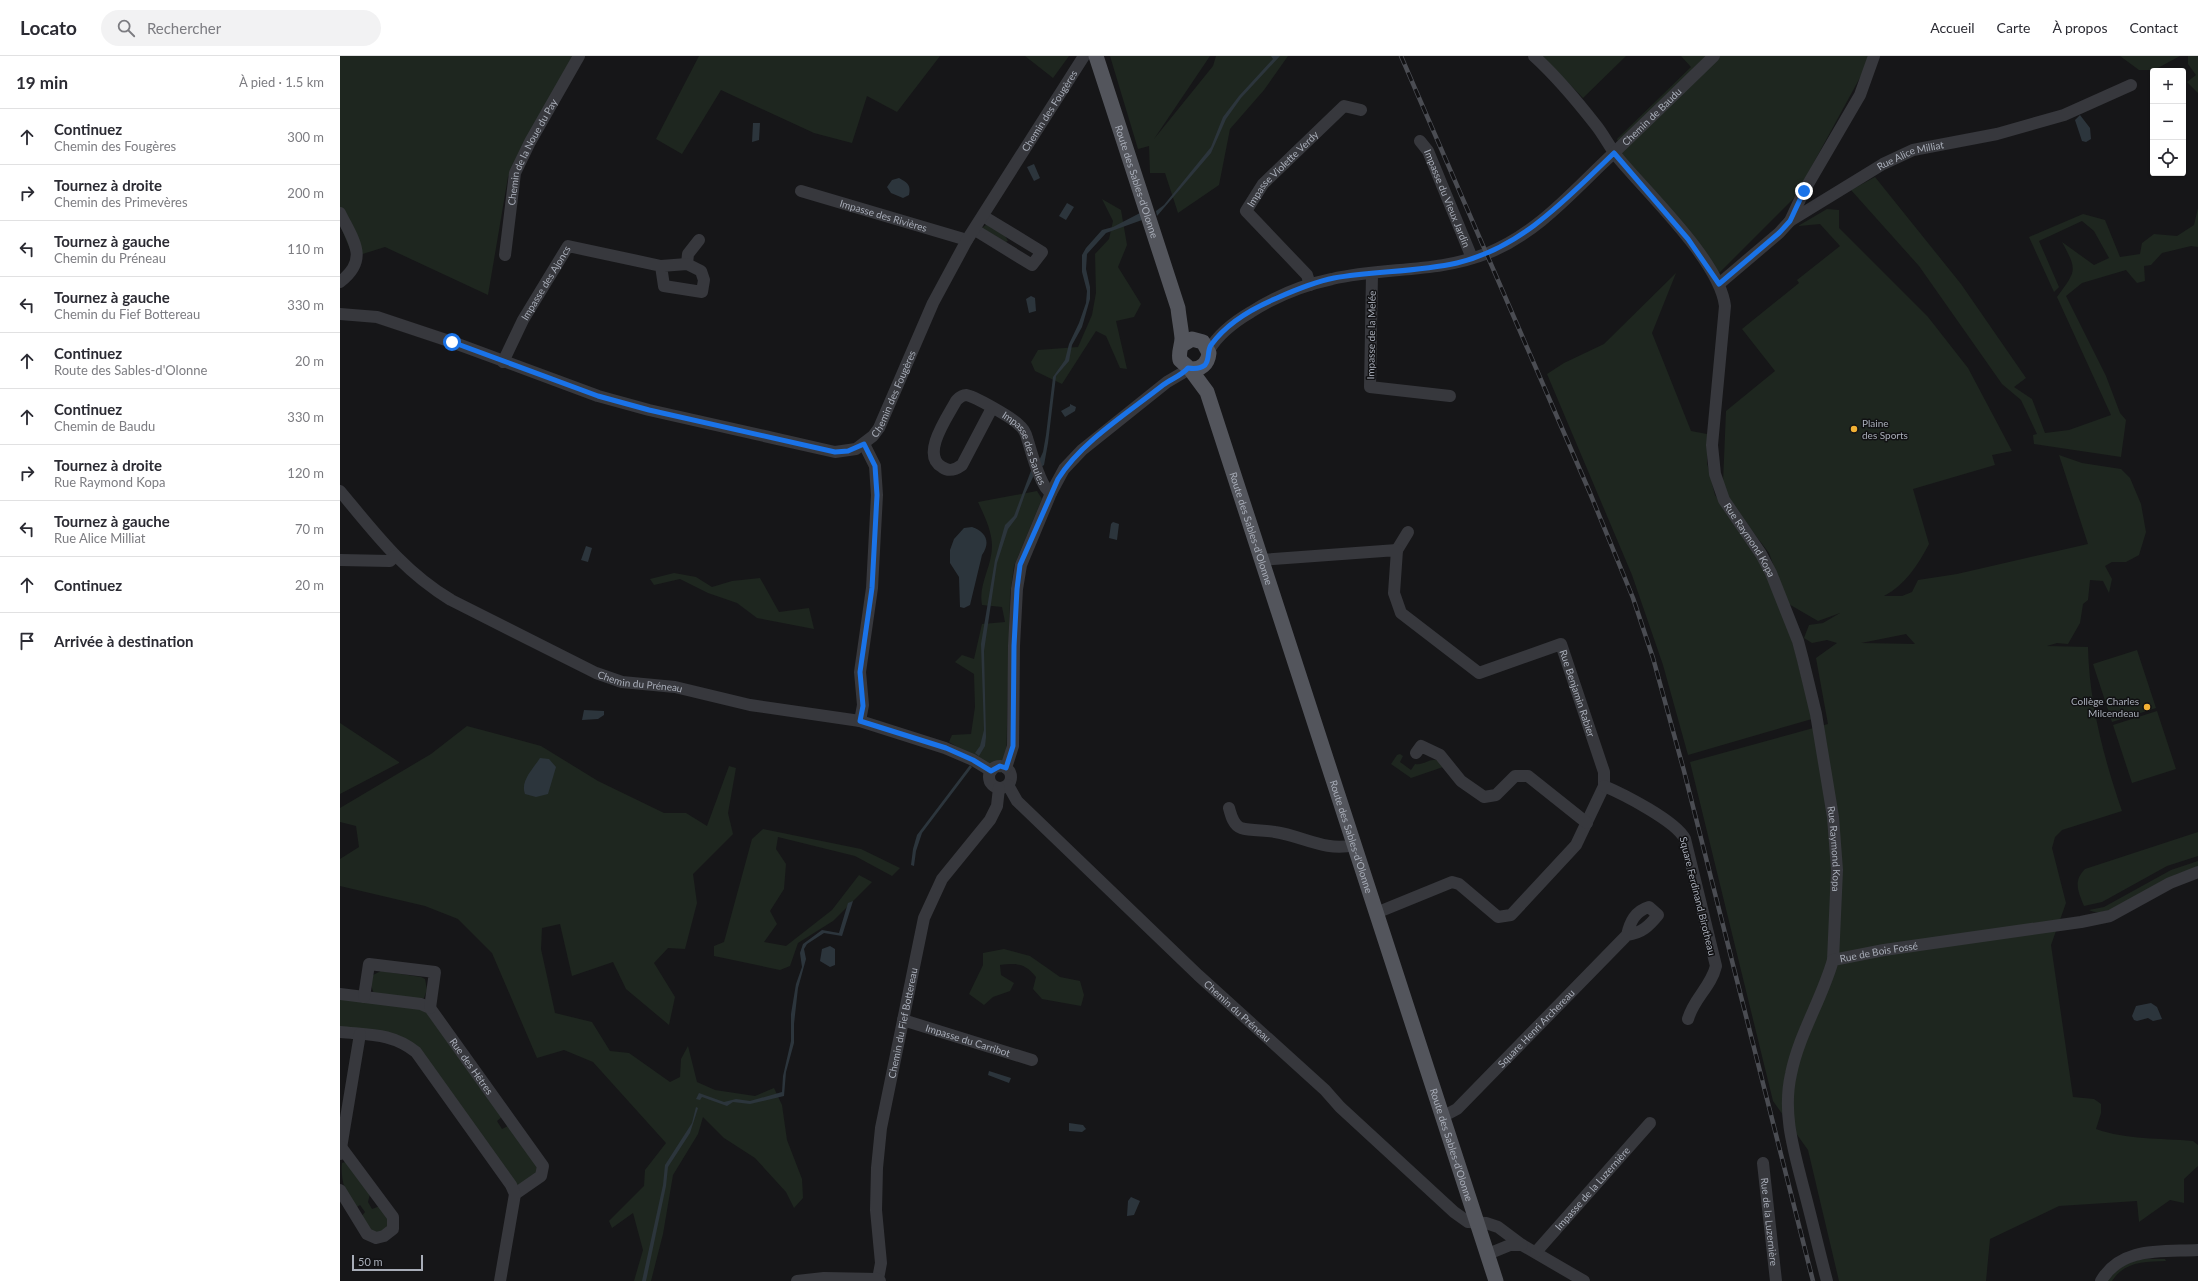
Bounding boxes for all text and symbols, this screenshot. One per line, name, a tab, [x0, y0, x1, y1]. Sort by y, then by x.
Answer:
search box	[101, 10, 381, 46]
text: Locato	[20, 16, 77, 39]
icon: search	[115, 17, 137, 39]
text: Rechercher	[147, 19, 221, 37]
text: Accueil	[1930, 19, 1975, 36]
text: Carte	[1997, 19, 2030, 36]
text: À propos	[2052, 19, 2107, 36]
text: Contact	[2129, 19, 2178, 36]
street label: Chemin des Fougères	[1019, 68, 1080, 154]
map controls	[2150, 68, 2186, 176]
button: +	[2150, 68, 2186, 104]
text: 19 min	[16, 72, 68, 93]
text: À pied · 1.5 km	[239, 74, 324, 90]
street label: Chemin de Baudu	[1619, 85, 1684, 148]
street label: Chemin de la Noue du Pay	[505, 96, 560, 206]
button: −	[2150, 104, 2186, 140]
text: Continuez	[54, 120, 122, 138]
street label: Route des Sables-d'Olonne	[1113, 123, 1161, 240]
icon: ahead	[16, 126, 38, 148]
street label: Impasse Violette Verdy	[1244, 128, 1321, 209]
text: 300 m	[287, 129, 324, 145]
text: Chemin des Fougères	[54, 138, 176, 154]
street label: Rue Alice Milliat	[1874, 138, 1945, 172]
button: locate	[2150, 140, 2186, 176]
street label: Impasse du Vieux Jardin	[1422, 148, 1473, 249]
text: Tournez à droite	[54, 176, 162, 194]
icon: right	[16, 182, 38, 204]
route end	[1795, 182, 1813, 200]
text: 200 m	[287, 185, 324, 201]
text: Chemin des Primevères	[54, 194, 188, 210]
street label: Impasse des Rivières	[838, 197, 929, 234]
text: Tournez à gauche	[54, 232, 170, 250]
icon: left	[16, 238, 38, 260]
text: 110 m	[287, 241, 324, 257]
street label: Impasse des Ajoncs	[518, 243, 573, 322]
text: Chemin du Préneau	[54, 250, 166, 266]
text: Tournez à gauche	[54, 288, 170, 306]
street label: Impasse de la Melée	[1364, 291, 1378, 379]
icon: left	[16, 294, 38, 316]
text: 330 m	[287, 297, 324, 313]
text: Chemin du Fief Bottereau	[54, 306, 200, 322]
route start	[443, 333, 461, 351]
text: Continuez	[54, 344, 122, 362]
street label: Chemin des Fougères	[868, 348, 918, 440]
icon: ahead	[16, 350, 38, 372]
text: 20 m	[295, 353, 324, 369]
text: Route des Sables-d'Olonne	[54, 362, 207, 378]
text: Continuez	[54, 400, 122, 418]
icon: ahead	[16, 406, 38, 428]
text: 330 m	[287, 409, 324, 425]
street label: Impasse des Saules	[1000, 409, 1049, 487]
place label: Plaine des Sports	[1862, 417, 1908, 441]
text: Chemin de Baudu	[54, 418, 155, 434]
marker: Plaine des Sports	[1849, 424, 1859, 434]
text: Tournez à droite	[54, 456, 162, 474]
icon: right	[16, 462, 38, 484]
text: 120 m	[287, 465, 324, 481]
street label: Route des Sables-d'Olonne	[1227, 470, 1275, 586]
text: Rue Raymond Kopa	[54, 474, 166, 490]
street label: Rue Raymond Kopa	[1722, 500, 1778, 579]
text: Tournez à gauche	[54, 512, 170, 530]
icon: left	[16, 518, 38, 540]
text: 70 m	[295, 521, 324, 537]
text: Rue Alice Milliat	[54, 530, 146, 546]
icon: ahead	[16, 574, 38, 596]
text: Continuez	[54, 576, 122, 594]
text: 20 m	[295, 577, 324, 593]
icon: arrive	[16, 630, 38, 652]
text: Arrivée à destination	[54, 632, 193, 650]
street label: Rue Benjamin Rabier	[1557, 648, 1598, 739]
street label: Chemin du Préneau	[596, 668, 684, 695]
place label: Collège Charles Milcendeau	[2071, 695, 2139, 719]
marker: Collège Charles Milcendeau	[2142, 702, 2152, 712]
street label: Route des Sables-d'Olonne	[1328, 778, 1375, 895]
street label: Rue Raymond Kopa	[1825, 805, 1843, 892]
street label: Square Ferdinand Birotheau	[1677, 835, 1719, 957]
street label: Rue de Bois Fossé	[1839, 939, 1919, 965]
street label: Chemin du Fief Bottereau	[885, 967, 920, 1079]
street label: Chemin du Préneau	[1202, 978, 1274, 1044]
street label: Square Henri Archereau	[1495, 987, 1577, 1070]
street label: Impasse du Carribot	[924, 1021, 1012, 1059]
street label: Rue des Hêtres	[447, 1036, 496, 1097]
street label: Route des Sables-d'Olonne	[1428, 1087, 1476, 1203]
street label: Impasse de la Luzernière	[1552, 1144, 1632, 1232]
street label: Rue de la Luzernière	[1759, 1177, 1780, 1266]
scale bar	[352, 1253, 423, 1272]
text: 50 m	[358, 1255, 383, 1268]

